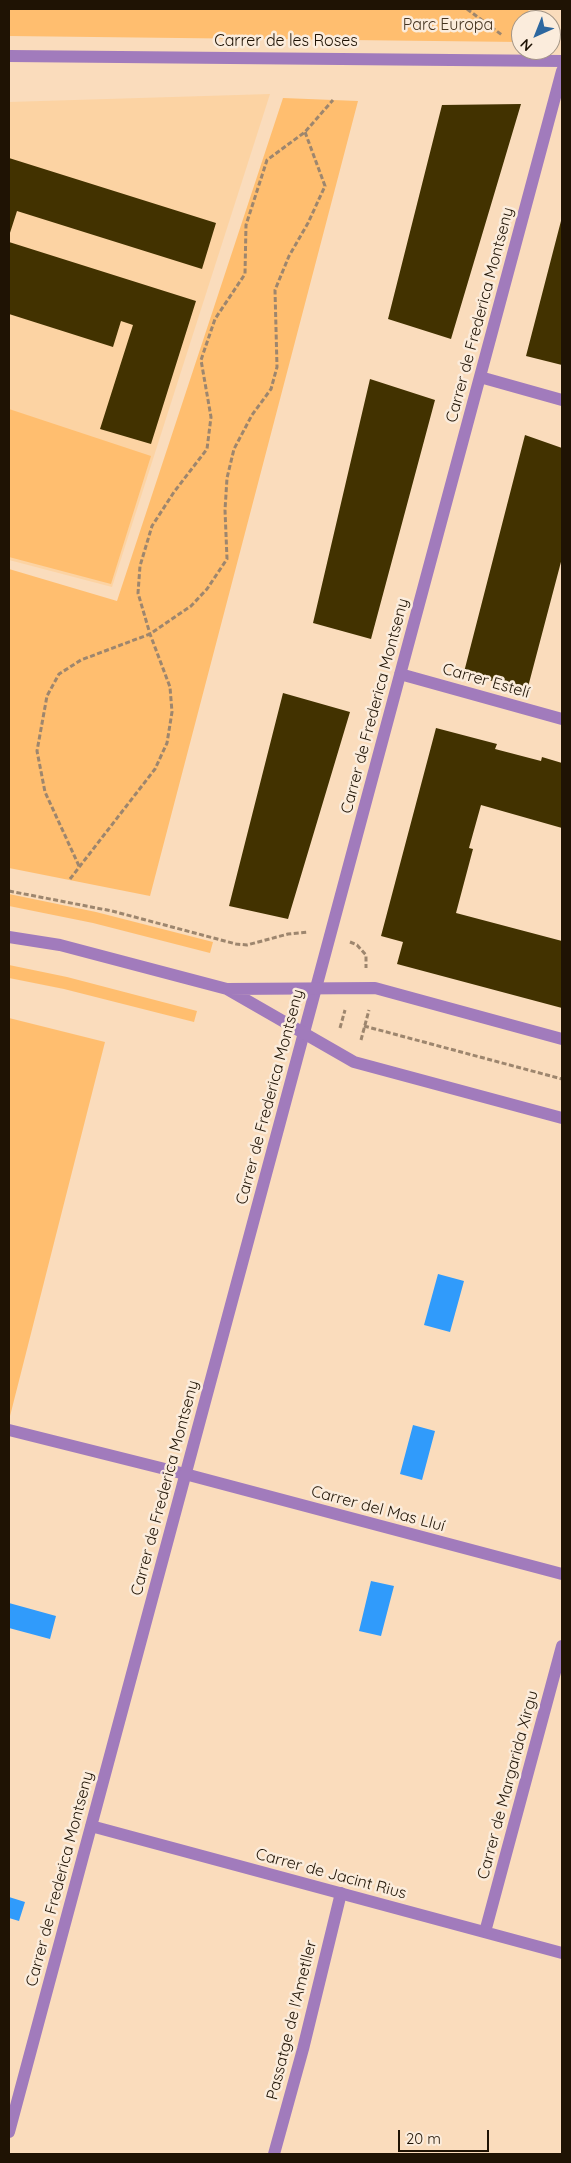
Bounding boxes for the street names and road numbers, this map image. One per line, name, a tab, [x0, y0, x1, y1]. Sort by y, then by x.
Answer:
street label: Carrer de les Roses	[214, 31, 358, 51]
street label: Carrer de Frederica Montseny	[442, 205, 518, 425]
street label: Carrer de Frederica Montseny	[337, 596, 413, 816]
street label: Carrer Estelí	[440, 659, 532, 703]
street label: Carrer de Frederica Montseny	[232, 987, 308, 1207]
street label: Carrer de Frederica Montseny	[127, 1378, 203, 1598]
street label: Carrer del Mas Lluí	[309, 1482, 447, 1536]
street label: Carrer de Margarida Xirgu	[474, 1689, 542, 1881]
street label: Carrer de Frederica Montseny	[22, 1769, 98, 1989]
street label: Carrer de Jacint Rius	[254, 1845, 408, 1903]
street label: Passatge de l'Ametller	[263, 1938, 321, 2102]

